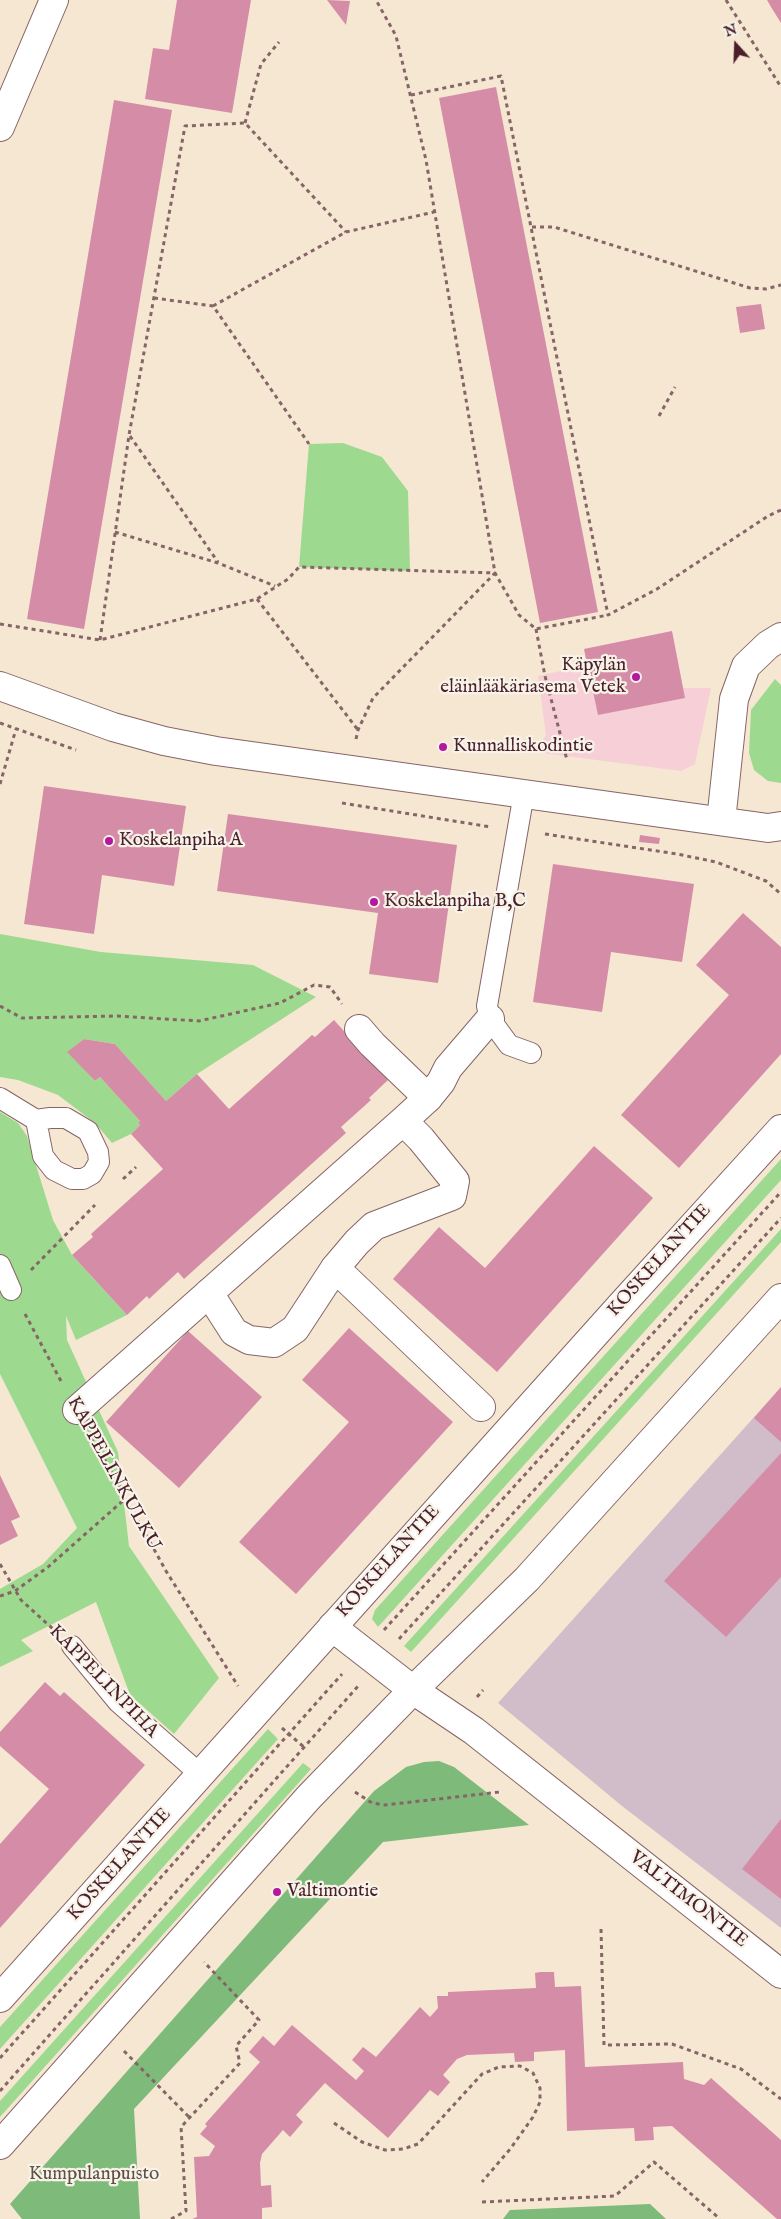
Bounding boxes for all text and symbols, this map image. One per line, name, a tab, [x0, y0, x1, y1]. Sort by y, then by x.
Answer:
north arrow	[711, 20, 761, 70]
text: N	[722, 20, 740, 41]
place label: Käpylän eläinlääkäriasema Vetek	[440, 655, 626, 699]
marker: Käpylän eläinlääkäriasema Vetek	[630, 671, 642, 683]
place label: Kunnalliskodintie	[453, 736, 593, 758]
marker: Kunnalliskodintie	[437, 741, 449, 753]
place label: Koskelanpiha A	[119, 830, 242, 852]
marker: Koskelanpiha A	[103, 835, 115, 847]
place label: Koskelanpiha B,C	[384, 891, 526, 913]
marker: Koskelanpiha B,C	[368, 896, 380, 908]
street label: KOSKELANTIE	[603, 1200, 717, 1322]
street label: KAPPELINKULKU	[61, 1393, 165, 1555]
street label: KOSKELANTIE	[332, 1501, 446, 1623]
street label: KAPPELINPIHA	[43, 1621, 163, 1743]
street label: KOSKELANTIE	[63, 1804, 177, 1926]
street label: VALTIMONTIE	[624, 1847, 752, 1953]
place label: Valtimontie	[287, 1881, 378, 1903]
marker: Valtimontie	[271, 1886, 283, 1898]
park label: Kumpulanpuisto	[29, 2164, 159, 2186]

